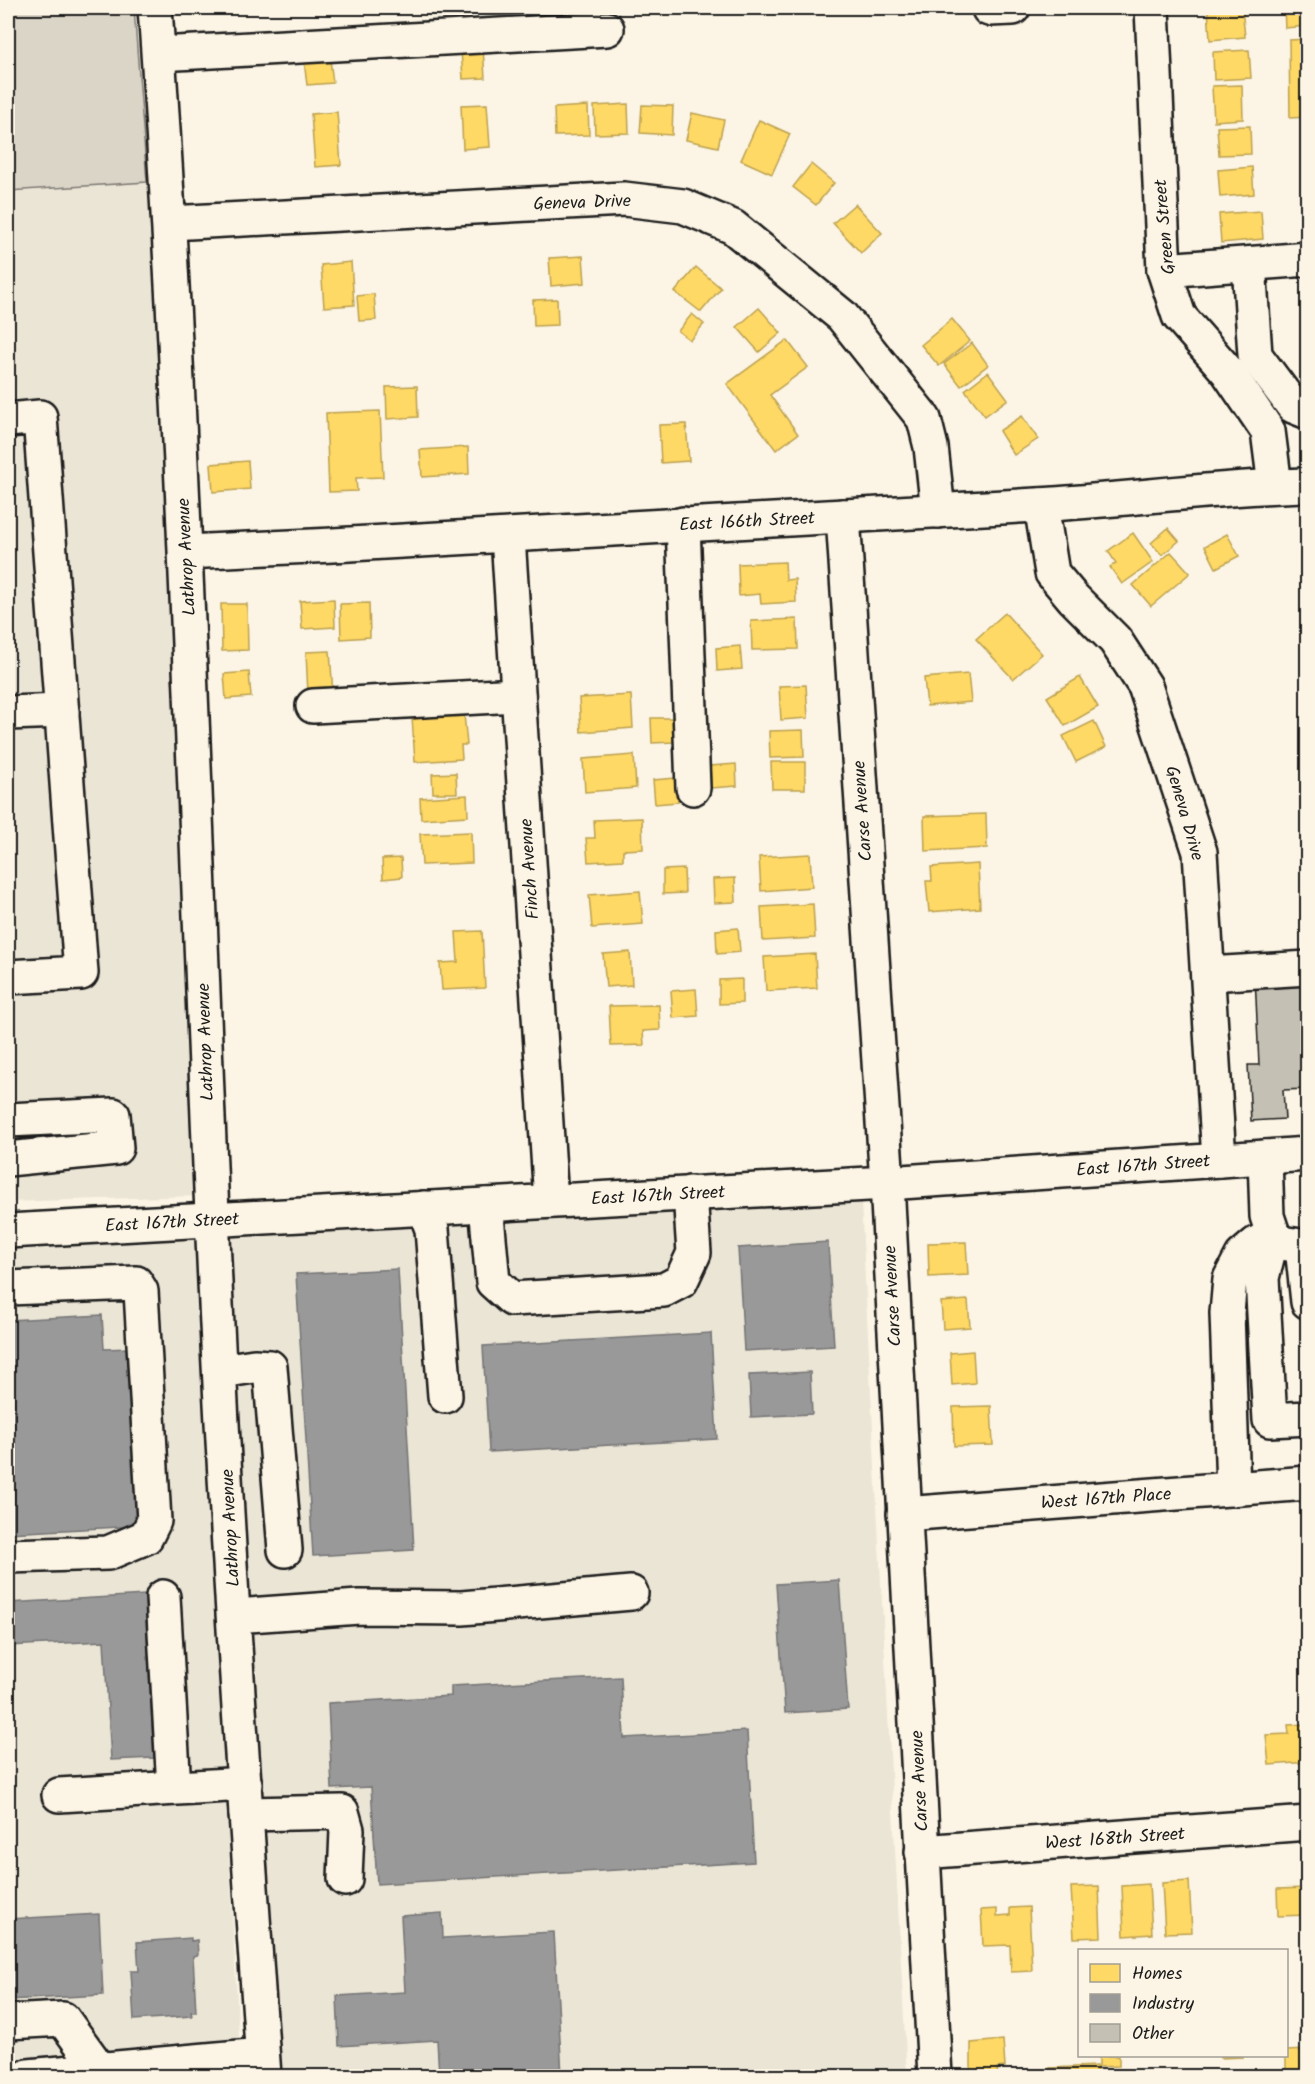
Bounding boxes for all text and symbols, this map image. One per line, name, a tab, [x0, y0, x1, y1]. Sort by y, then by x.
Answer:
street label: Green Street	[1147, 177, 1184, 276]
street label: Geneva Drive	[533, 187, 631, 220]
street label: Lathrop Avenue	[170, 497, 205, 617]
street label: East 166th Street	[678, 504, 817, 541]
street label: Carse Avenue	[846, 759, 881, 862]
street label: Geneva Drive	[1156, 763, 1211, 864]
street label: Finch Avenue	[513, 817, 548, 920]
street label: Lathrop Avenue	[190, 983, 223, 1101]
street label: East 167th Street	[1075, 1147, 1212, 1186]
street label: East 167th Street	[590, 1178, 727, 1214]
street label: East 167th Street	[104, 1205, 241, 1241]
street label: Carse Avenue	[876, 1245, 911, 1347]
street label: Lathrop Avenue	[214, 1468, 249, 1588]
street label: West 167th Place	[1040, 1480, 1172, 1519]
street label: Carse Avenue	[903, 1730, 938, 1832]
street label: West 168th Street	[1044, 1820, 1187, 1859]
legend	[1078, 1949, 1288, 2057]
text: Homes	[1132, 1960, 1183, 1989]
text: Industry	[1132, 1990, 1194, 2019]
text: Other	[1132, 2020, 1175, 2049]

